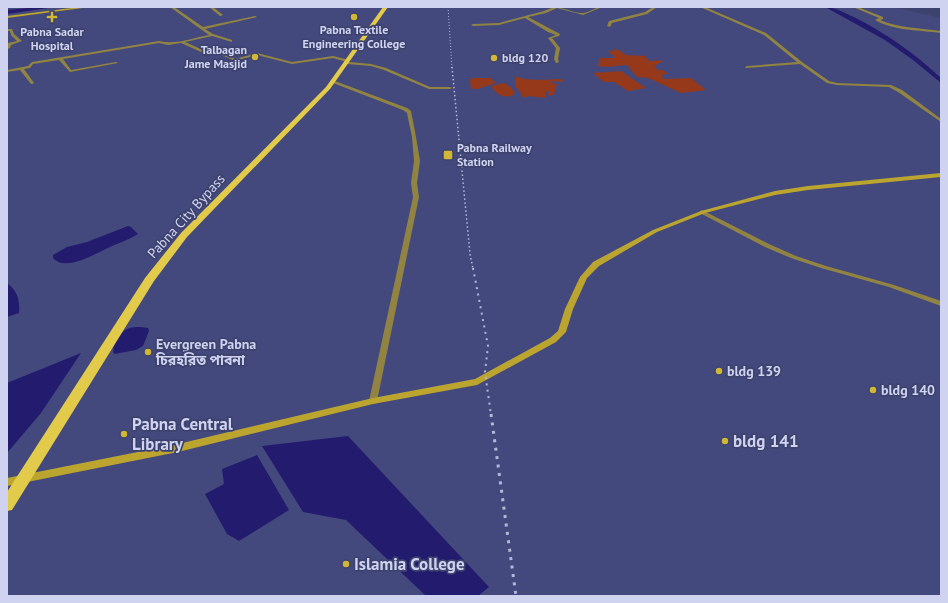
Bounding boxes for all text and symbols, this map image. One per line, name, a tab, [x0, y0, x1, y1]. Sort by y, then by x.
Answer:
marker: Pabna Sadar Hospital	[46, 11, 58, 23]
marker: Pabna Textile Engineering College	[349, 12, 359, 22]
place label: Pabna Textile Engineering College	[303, 22, 405, 51]
place label: Pabna Sadar Hospital	[20, 24, 84, 53]
place label: Talbagan Jame Masjid	[184, 42, 247, 71]
place label: bldg 120	[502, 50, 549, 65]
marker: Talbagan Jame Masjid	[250, 52, 260, 62]
marker: bldg 120	[489, 53, 499, 63]
place label: Pabna Railway Station	[457, 140, 532, 169]
marker: Pabna Railway Station	[442, 149, 454, 161]
street label: Pabna City Bypass	[143, 170, 229, 262]
place label: Evergreen Pabna চিরহরিত পাবনা	[155, 335, 256, 369]
marker: Evergreen Pabna চিরহরিত পাবনা	[143, 347, 153, 357]
place label: bldg 139	[727, 362, 781, 380]
marker: bldg 139	[714, 366, 724, 376]
place label: bldg 140	[881, 381, 935, 399]
marker: bldg 140	[868, 385, 878, 395]
place label: Pabna Central Library	[132, 413, 234, 455]
marker: Pabna Central Library	[119, 429, 129, 439]
place label: bldg 141	[733, 430, 799, 452]
marker: bldg 141	[720, 436, 730, 446]
place label: Islamia College	[354, 553, 465, 575]
marker: Islamia College	[341, 559, 351, 569]

